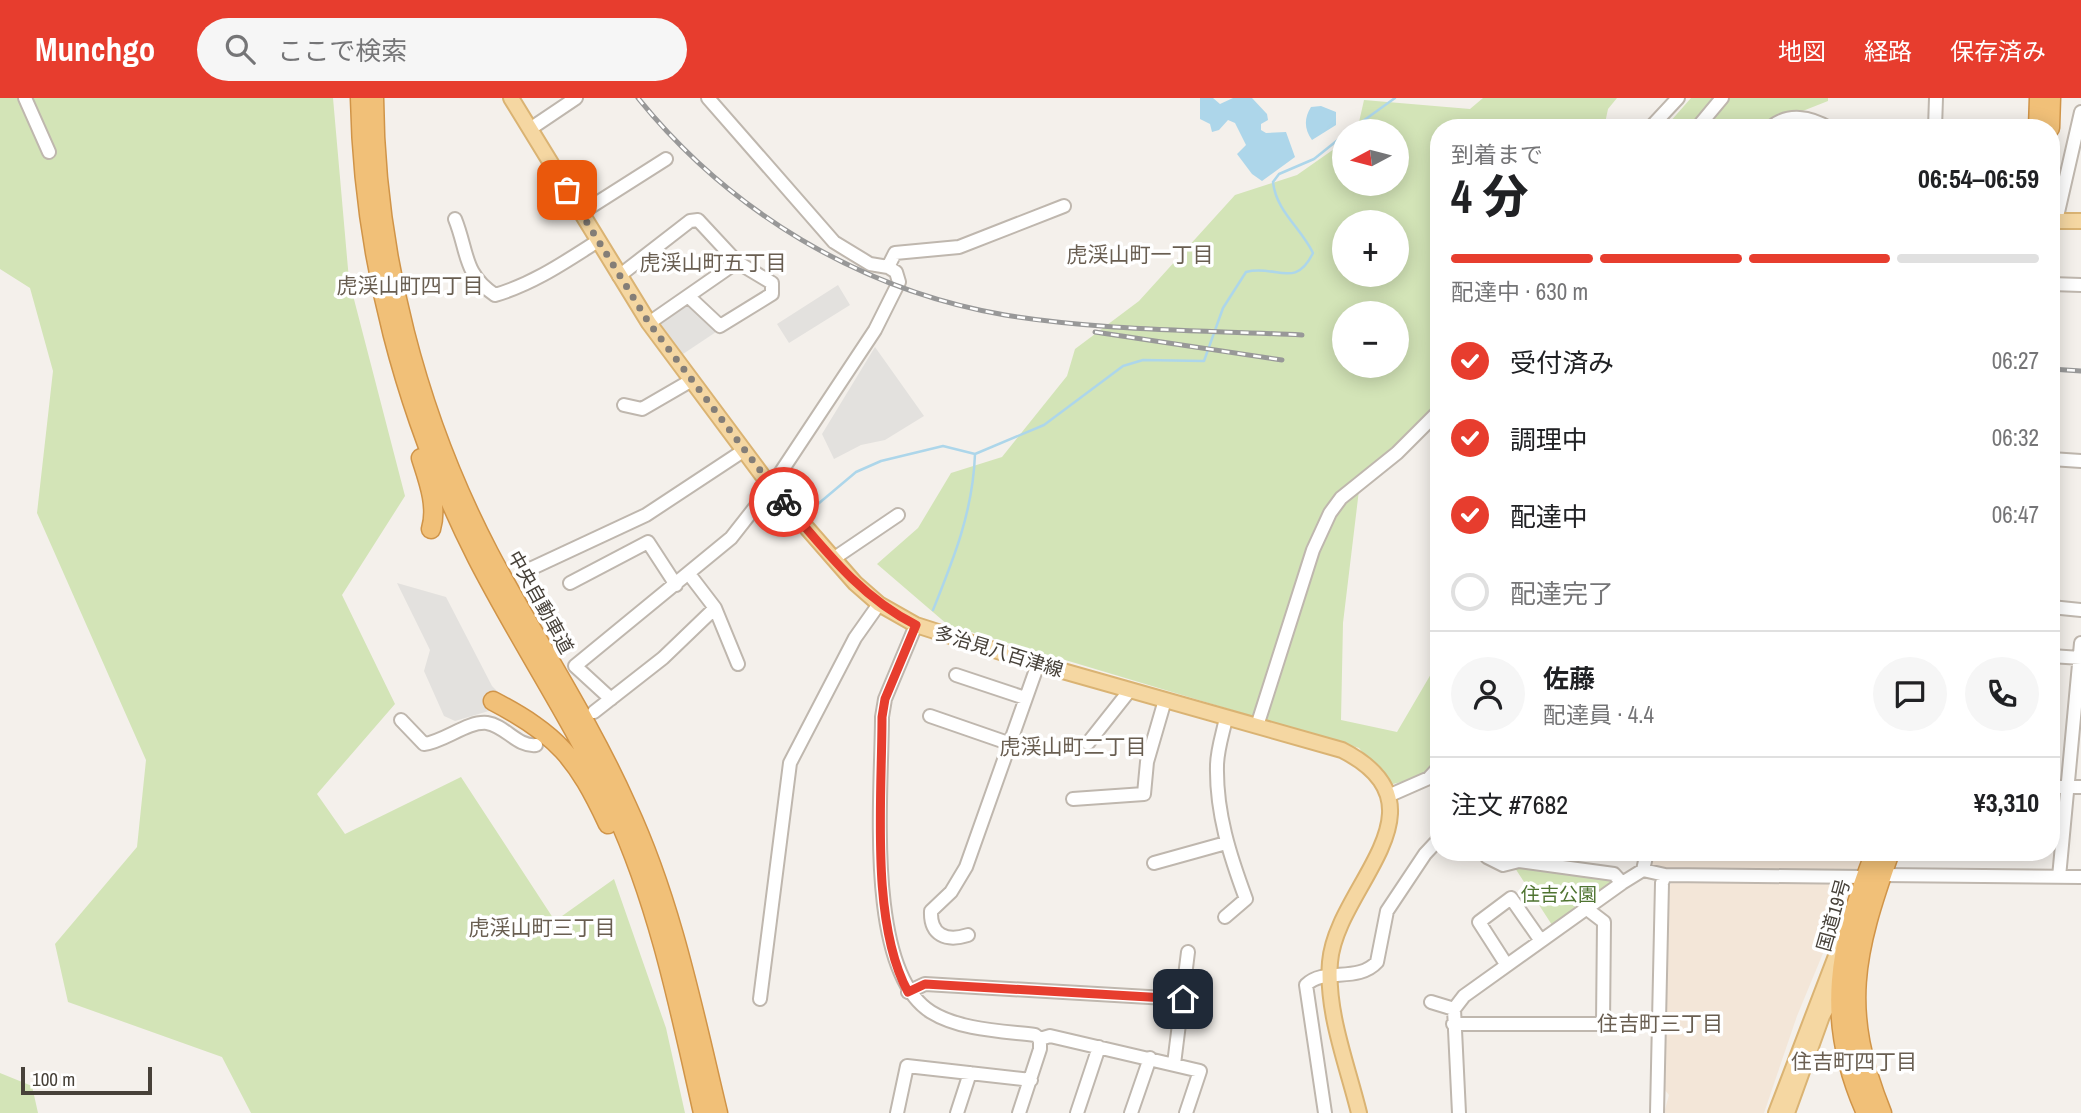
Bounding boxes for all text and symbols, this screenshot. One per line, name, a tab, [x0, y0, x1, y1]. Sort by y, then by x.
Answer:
search box	[197, 18, 687, 81]
text: Munchgo	[35, 27, 155, 71]
icon: search	[221, 30, 259, 68]
text: ここで検索	[277, 33, 407, 68]
text: 地図	[1778, 35, 1826, 67]
text: 経路	[1864, 35, 1912, 67]
text: 保存済み	[1950, 35, 2046, 67]
north arrow	[1332, 119, 1409, 196]
map controls	[1332, 119, 1409, 378]
text: 到着まで	[1451, 139, 1543, 170]
pin	[537, 160, 597, 220]
text: 06:54–06:59	[1918, 161, 2039, 196]
text: 4 分	[1451, 165, 1528, 227]
icon: bag	[548, 171, 586, 209]
button: +	[1332, 210, 1409, 287]
district label: 虎渓山町一丁目	[1067, 240, 1214, 269]
district label: 虎渓山町五丁目	[640, 248, 787, 277]
district label: 虎渓山町四丁目	[337, 271, 484, 300]
text: 配達中 · 630 m	[1451, 276, 1588, 307]
button: −	[1332, 301, 1409, 378]
icon: check	[1451, 342, 1489, 380]
text: 受付済み	[1510, 345, 1614, 380]
text: 06:27	[1992, 345, 2039, 376]
icon: check	[1451, 419, 1489, 457]
text: 調理中	[1510, 422, 1588, 457]
text: 06:32	[1992, 422, 2039, 453]
courier	[749, 467, 819, 537]
icon: bike	[765, 483, 803, 521]
icon: check	[1451, 496, 1489, 534]
text: 配達中	[1510, 499, 1588, 534]
text: 06:47	[1992, 499, 2039, 530]
street label: 中央自動車道	[502, 546, 580, 658]
text: 配達完了	[1510, 576, 1614, 611]
street label: 多治見八百津線	[932, 619, 1066, 683]
button: person	[1451, 657, 1525, 731]
button: chat	[1873, 657, 1947, 731]
button: phone	[1965, 657, 2039, 731]
text: 佐藤	[1543, 661, 1595, 696]
text: 配達員 · 4.4	[1543, 699, 1654, 730]
district label: 虎渓山町二丁目	[1000, 732, 1147, 761]
text: ¥3,310	[1974, 785, 2039, 820]
text: 注文 #7682	[1451, 787, 1568, 822]
street label: 国道19号	[1810, 876, 1856, 954]
park label: 住吉公園	[1521, 881, 1597, 907]
district label: 虎渓山町三丁目	[469, 913, 616, 942]
pin	[1153, 969, 1213, 1029]
icon: home	[1164, 980, 1202, 1018]
district label: 住吉町三丁目	[1597, 1009, 1723, 1038]
district label: 住吉町四丁目	[1791, 1047, 1917, 1076]
scale bar	[21, 1064, 152, 1096]
text: 100 m	[32, 1066, 75, 1092]

